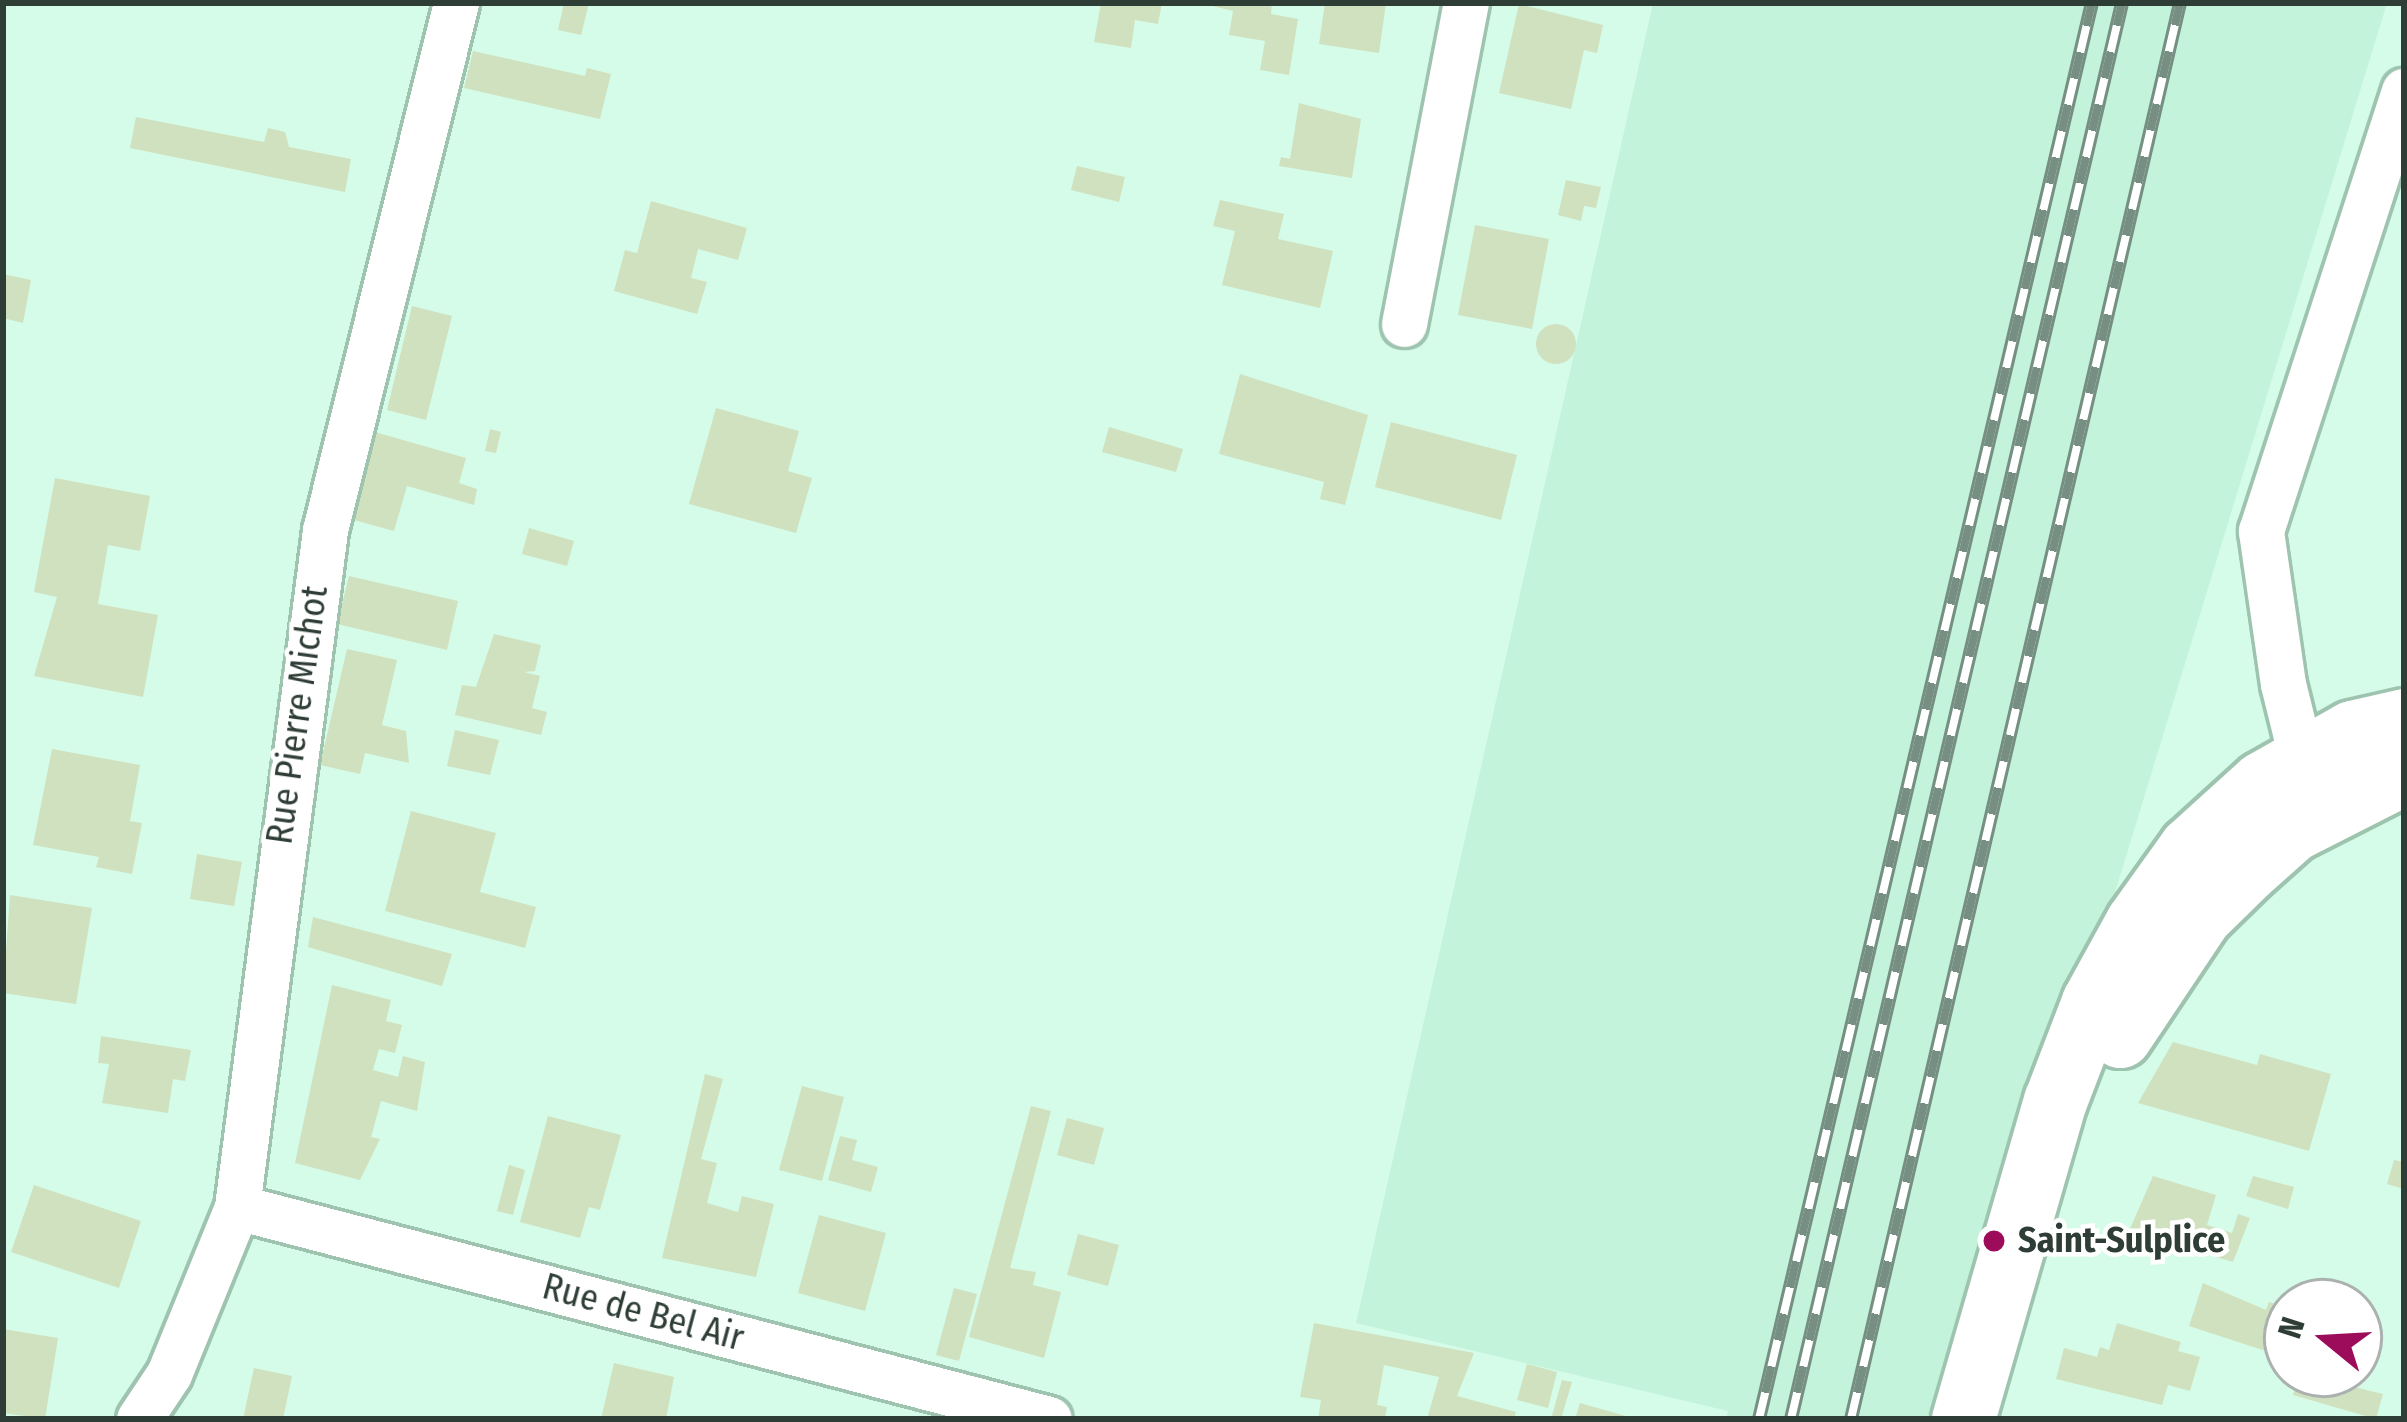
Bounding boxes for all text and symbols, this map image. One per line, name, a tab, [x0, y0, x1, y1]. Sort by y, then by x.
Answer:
street label: Rue Pierre Michot	[258, 583, 338, 847]
place label: Saint-Sulplice	[2018, 1219, 2225, 1263]
marker: Saint-Sulplice	[1981, 1228, 2007, 1254]
street label: Rue de Bel Air	[538, 1265, 748, 1361]
north arrow	[2263, 1278, 2383, 1398]
text: N	[2270, 1312, 2314, 1343]

